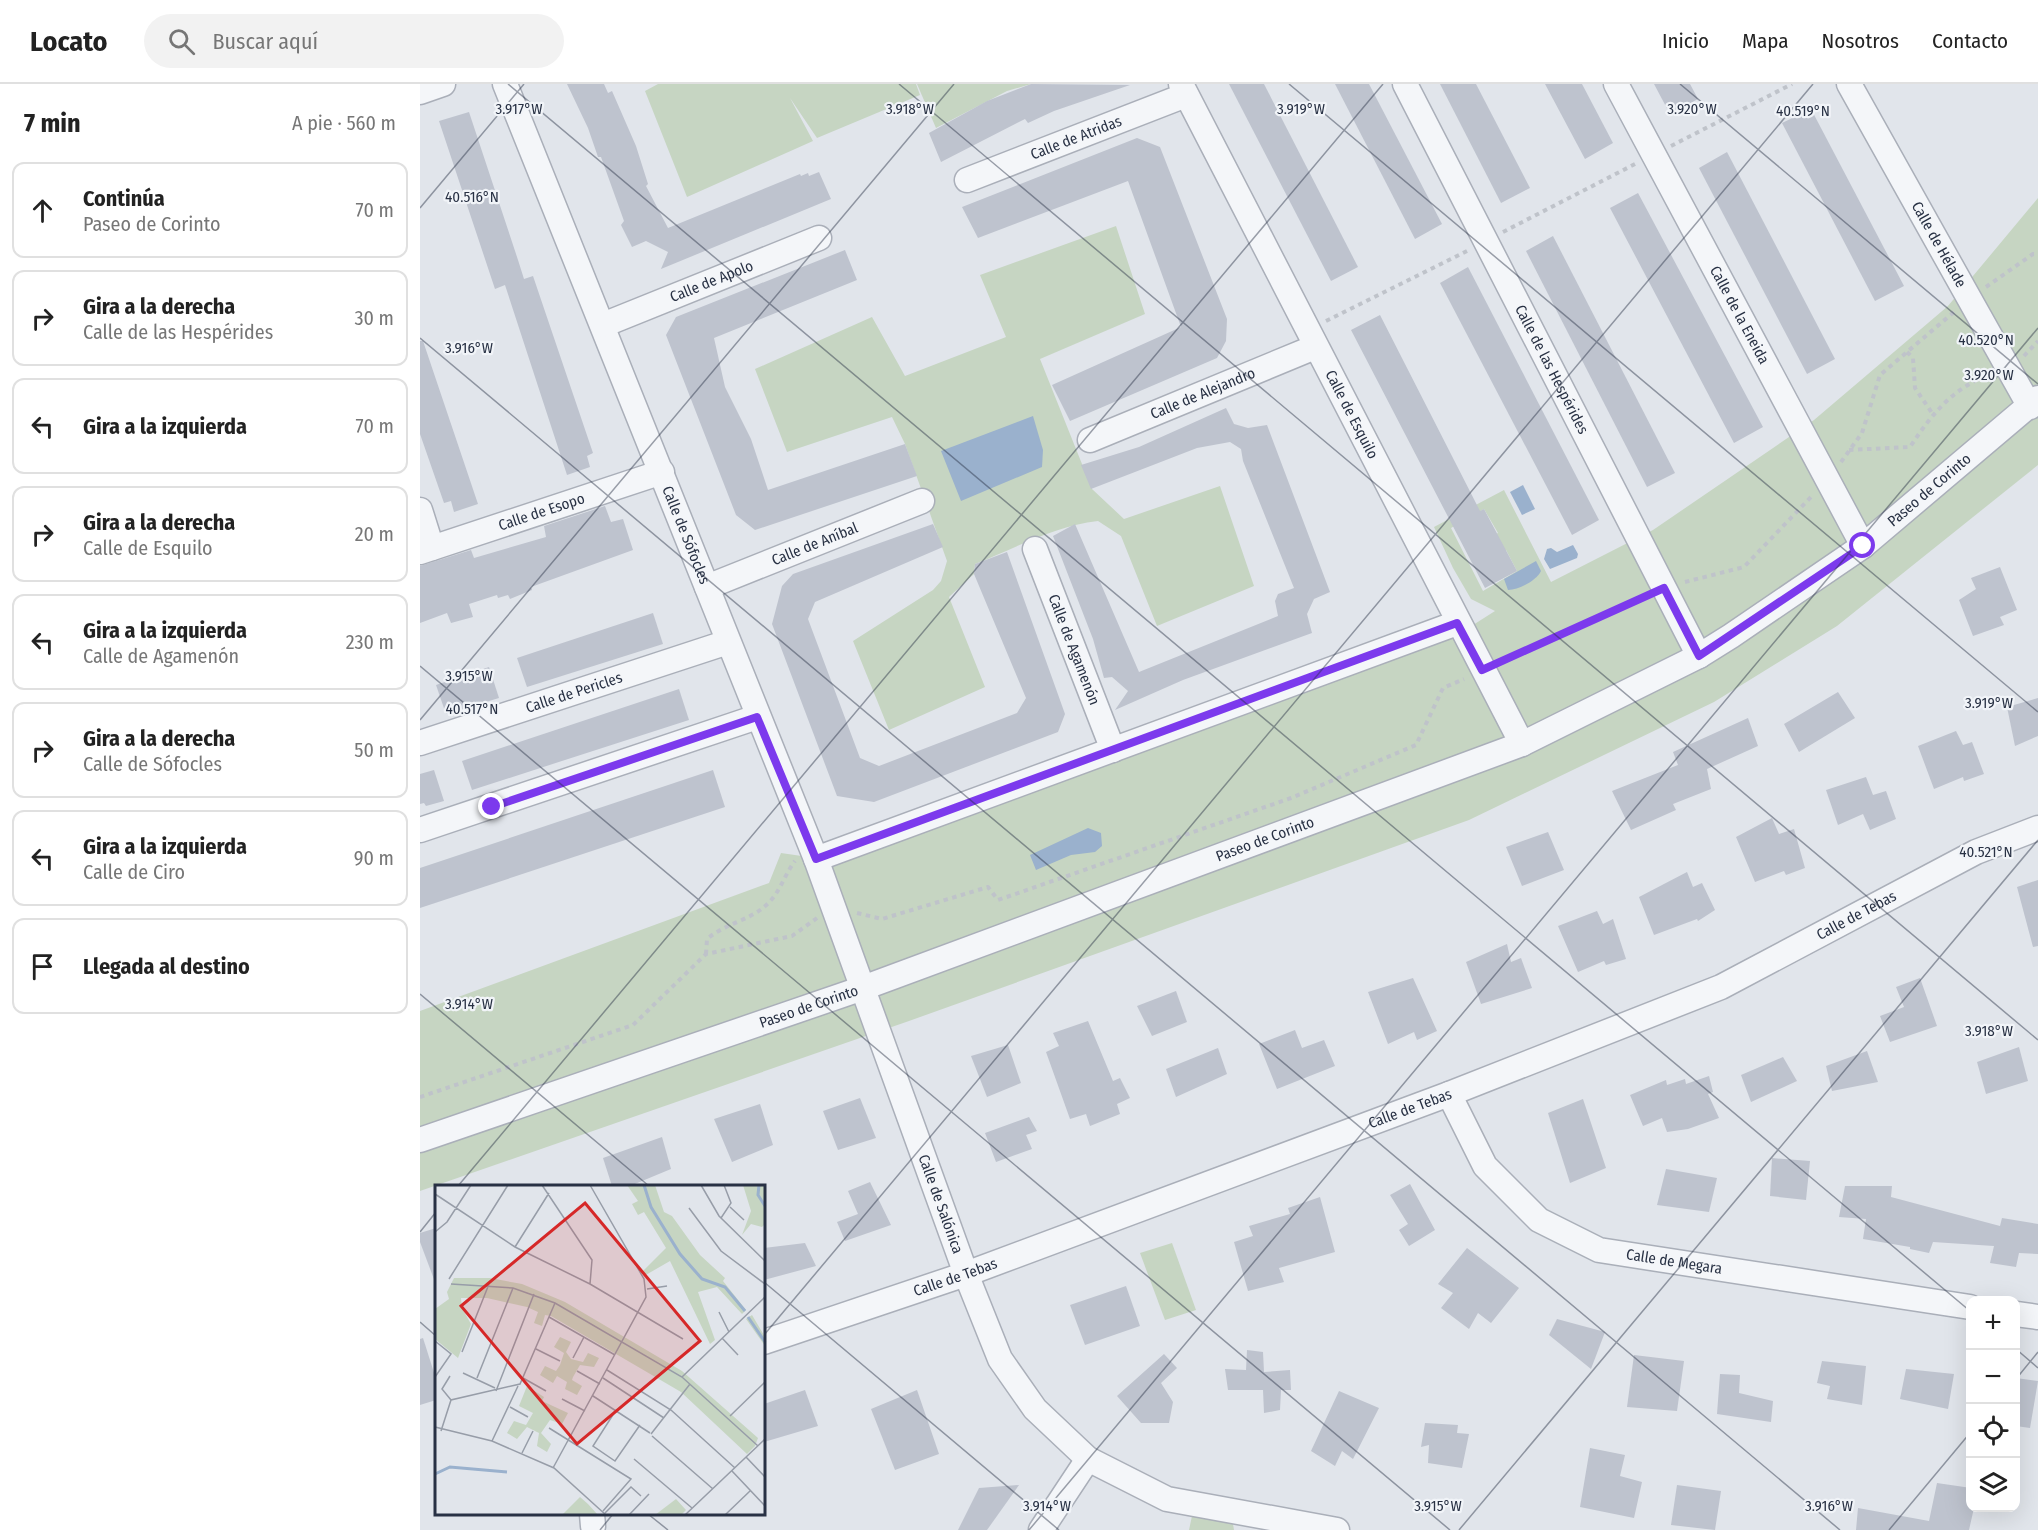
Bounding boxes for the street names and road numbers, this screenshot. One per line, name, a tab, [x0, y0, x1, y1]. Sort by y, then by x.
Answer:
street label: Calle de Atridas	[1028, 112, 1124, 163]
street label: Calle de Hélade	[1908, 198, 1970, 291]
street label: Calle de Apolo	[667, 256, 756, 306]
street label: Calle de la Eneida	[1706, 263, 1773, 367]
street label: Calle de las Hespérides	[1511, 302, 1592, 437]
street label: Calle de Alejandro	[1148, 364, 1258, 423]
street label: Calle de Esquilo	[1321, 367, 1382, 462]
street label: Paseo de Corinto	[1884, 450, 1975, 530]
street label: Calle de Sófocles	[658, 483, 714, 587]
street label: Calle de Esopo	[496, 489, 587, 534]
street label: Calle de Aníbal	[769, 519, 860, 569]
street label: Calle de Agamenón	[1044, 592, 1104, 708]
street label: Calle de Pericles	[523, 668, 624, 717]
street label: Paseo de Corinto	[1213, 813, 1317, 866]
street label: Calle de Tebas	[1813, 887, 1899, 944]
street label: Paseo de Corinto	[757, 981, 861, 1032]
street label: Calle de Tebas	[1366, 1085, 1454, 1132]
street label: Calle de Salónica	[915, 1152, 967, 1256]
street label: Calle de Megara	[1625, 1245, 1723, 1278]
street label: Calle de Tebas	[911, 1254, 1000, 1300]

